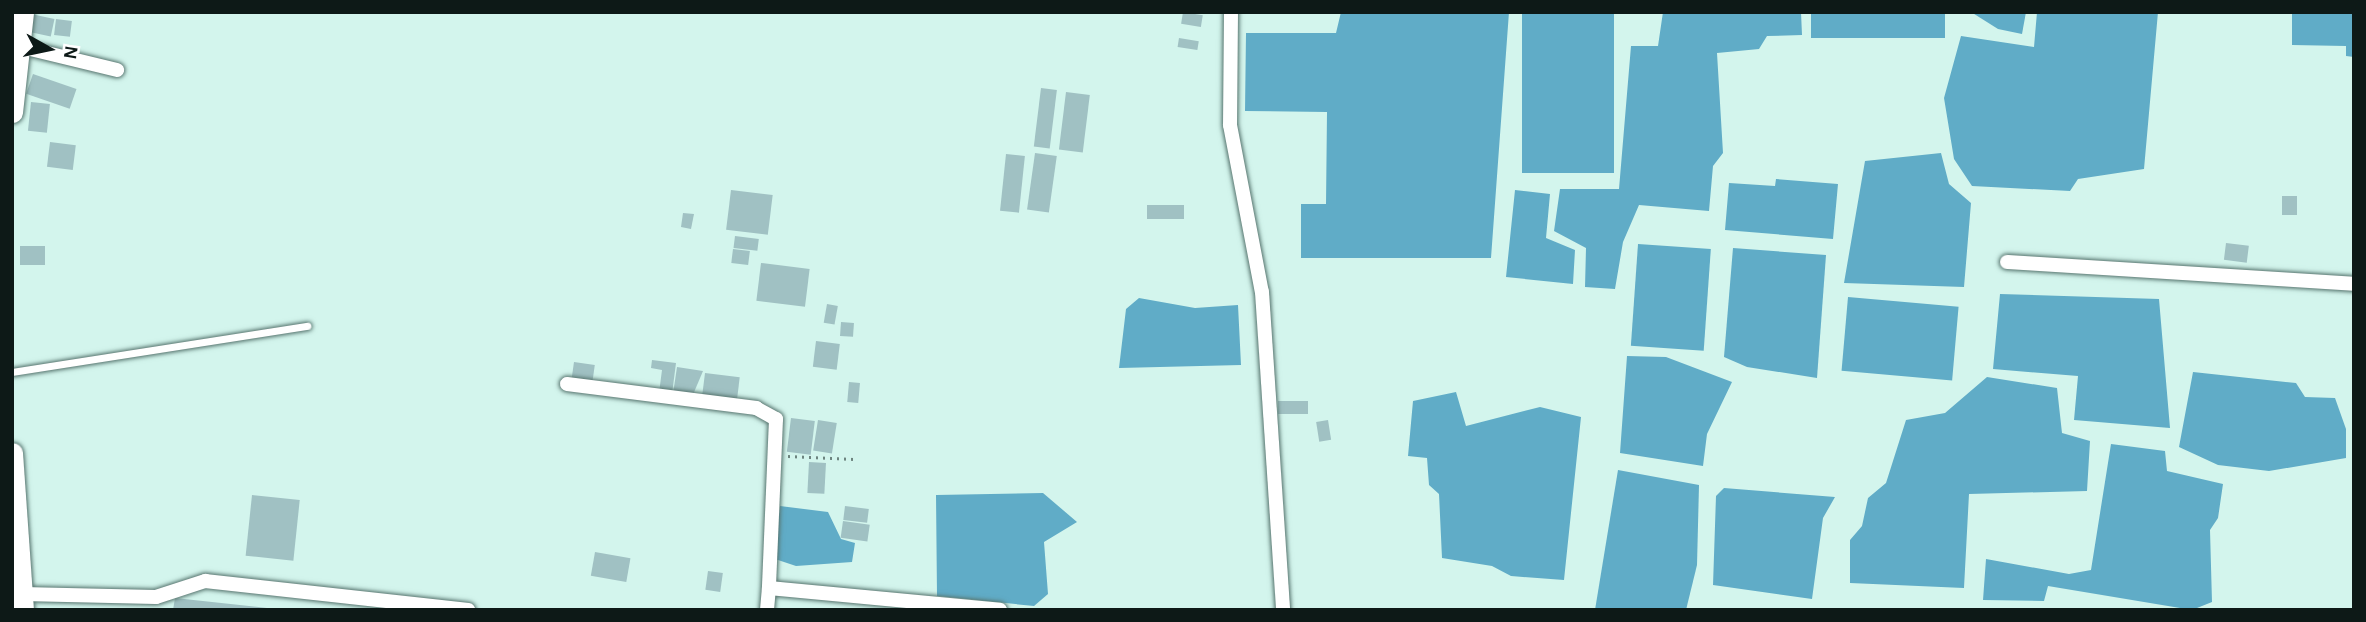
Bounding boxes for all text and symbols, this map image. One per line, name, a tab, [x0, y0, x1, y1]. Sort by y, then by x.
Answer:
north arrow	[14, 14, 84, 84]
text: N	[60, 44, 81, 60]

